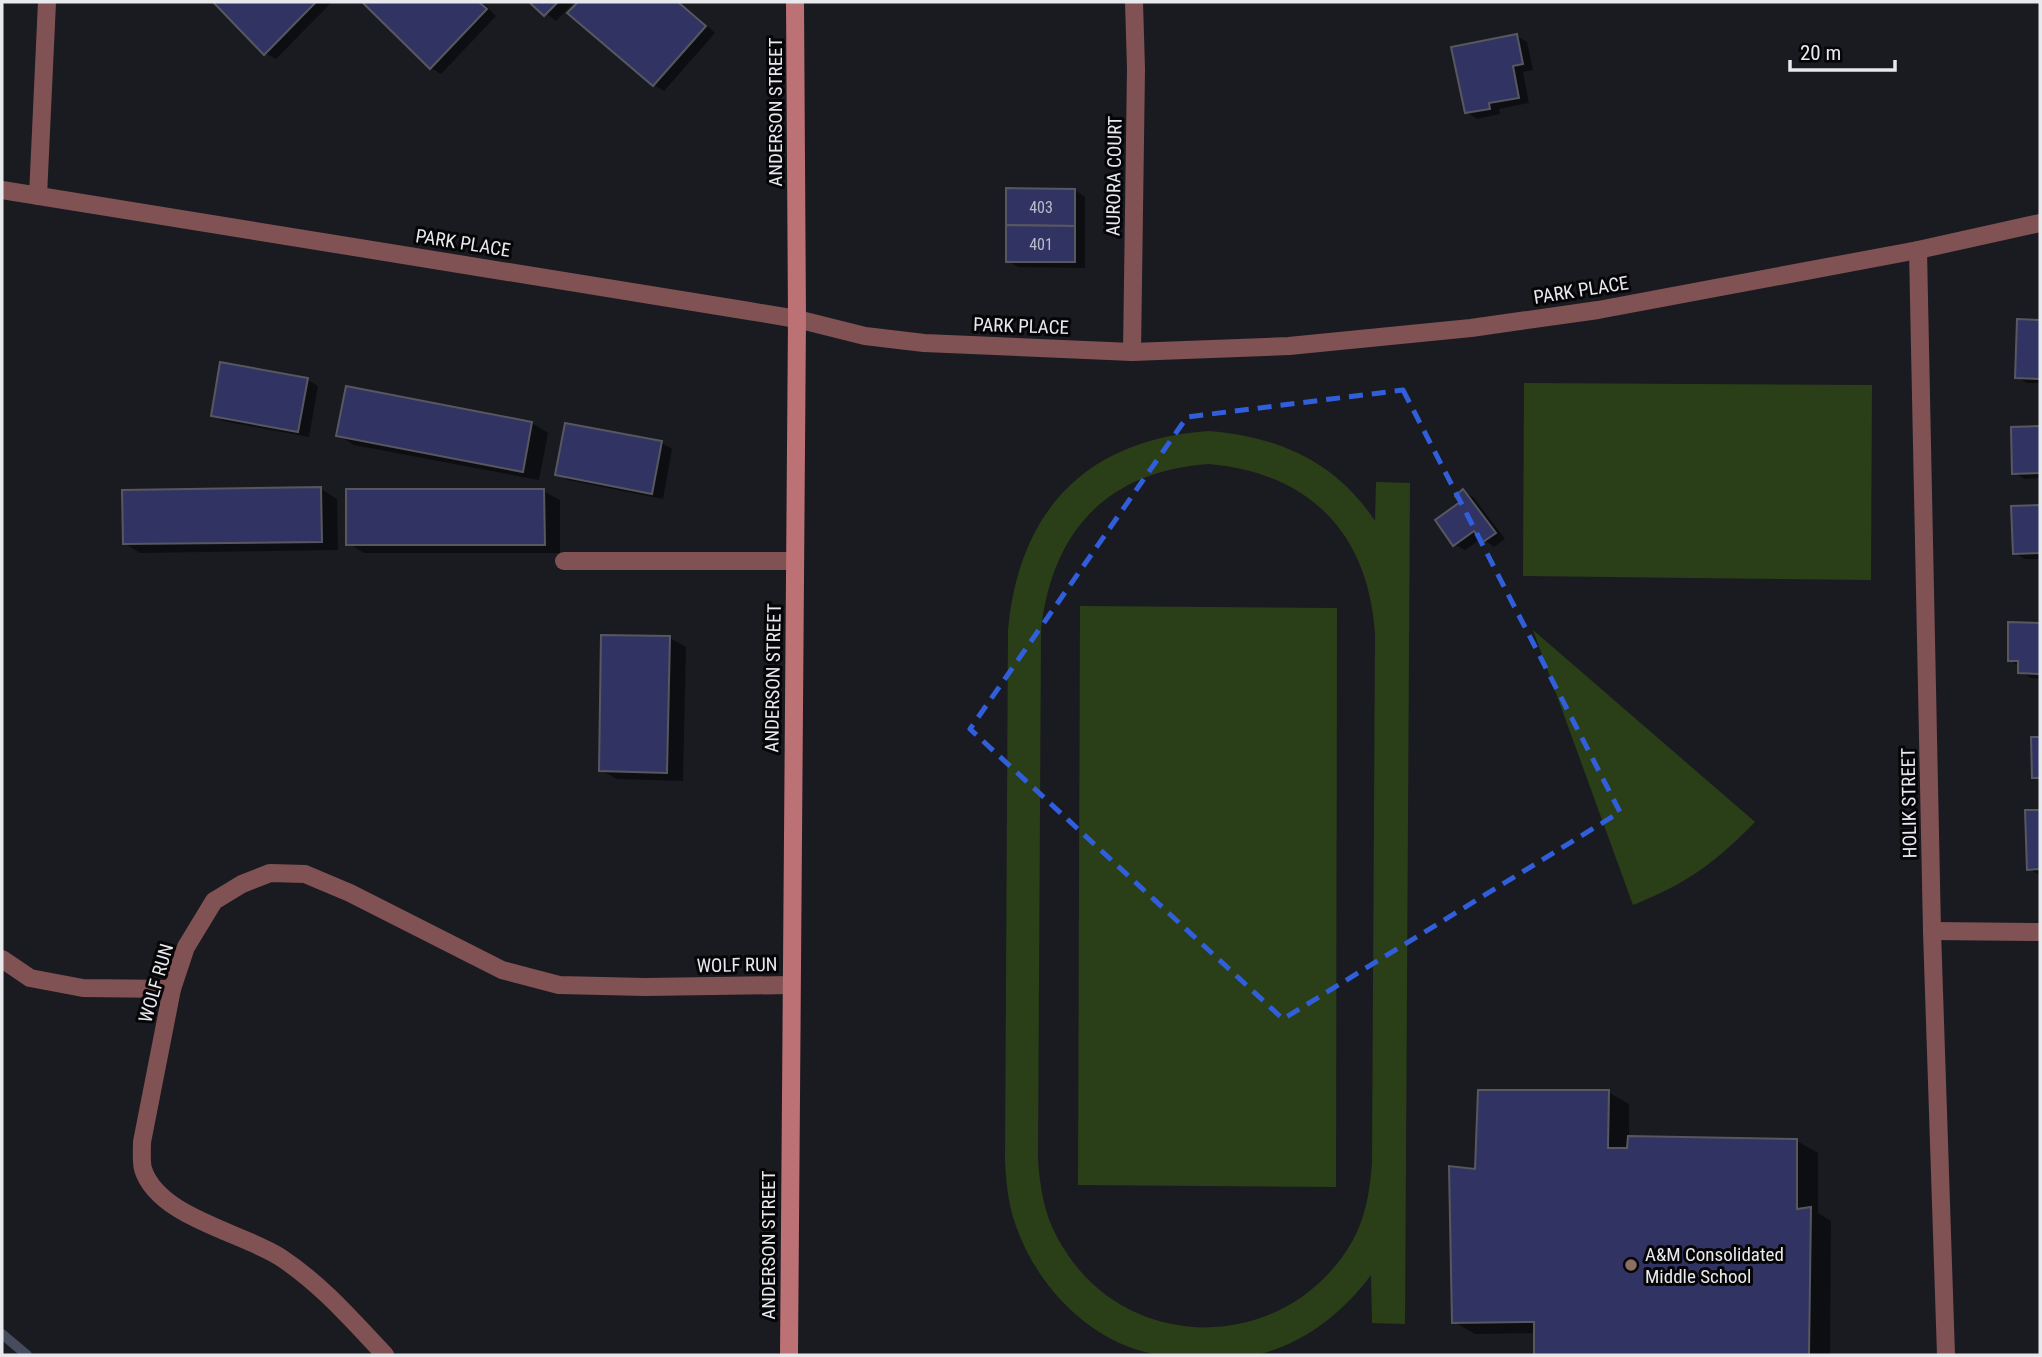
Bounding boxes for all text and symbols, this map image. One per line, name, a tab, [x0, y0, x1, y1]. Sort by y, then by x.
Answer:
scale bar	[1790, 28, 1895, 72]
street label: ANDERSON STREET	[764, 37, 787, 187]
text: 20 m	[1800, 41, 1841, 65]
street label: AURORA COURT	[1101, 115, 1127, 236]
house number: 403	[1029, 198, 1053, 217]
street label: PARK PLACE	[414, 224, 512, 262]
house number: 401	[1029, 235, 1053, 254]
street label: PARK PLACE	[1532, 271, 1630, 309]
street label: PARK PLACE	[973, 313, 1069, 339]
street label: ANDERSON STREET	[760, 603, 786, 753]
street label: HOLIK STREET	[1897, 747, 1921, 858]
street label: WOLF RUN	[134, 941, 178, 1025]
street label: WOLF RUN	[696, 953, 778, 977]
street label: ANDERSON STREET	[757, 1170, 780, 1320]
place label: A&M Consolidated Middle School	[1645, 1243, 1784, 1288]
marker: A&M Consolidated Middle School	[1623, 1257, 1639, 1273]

